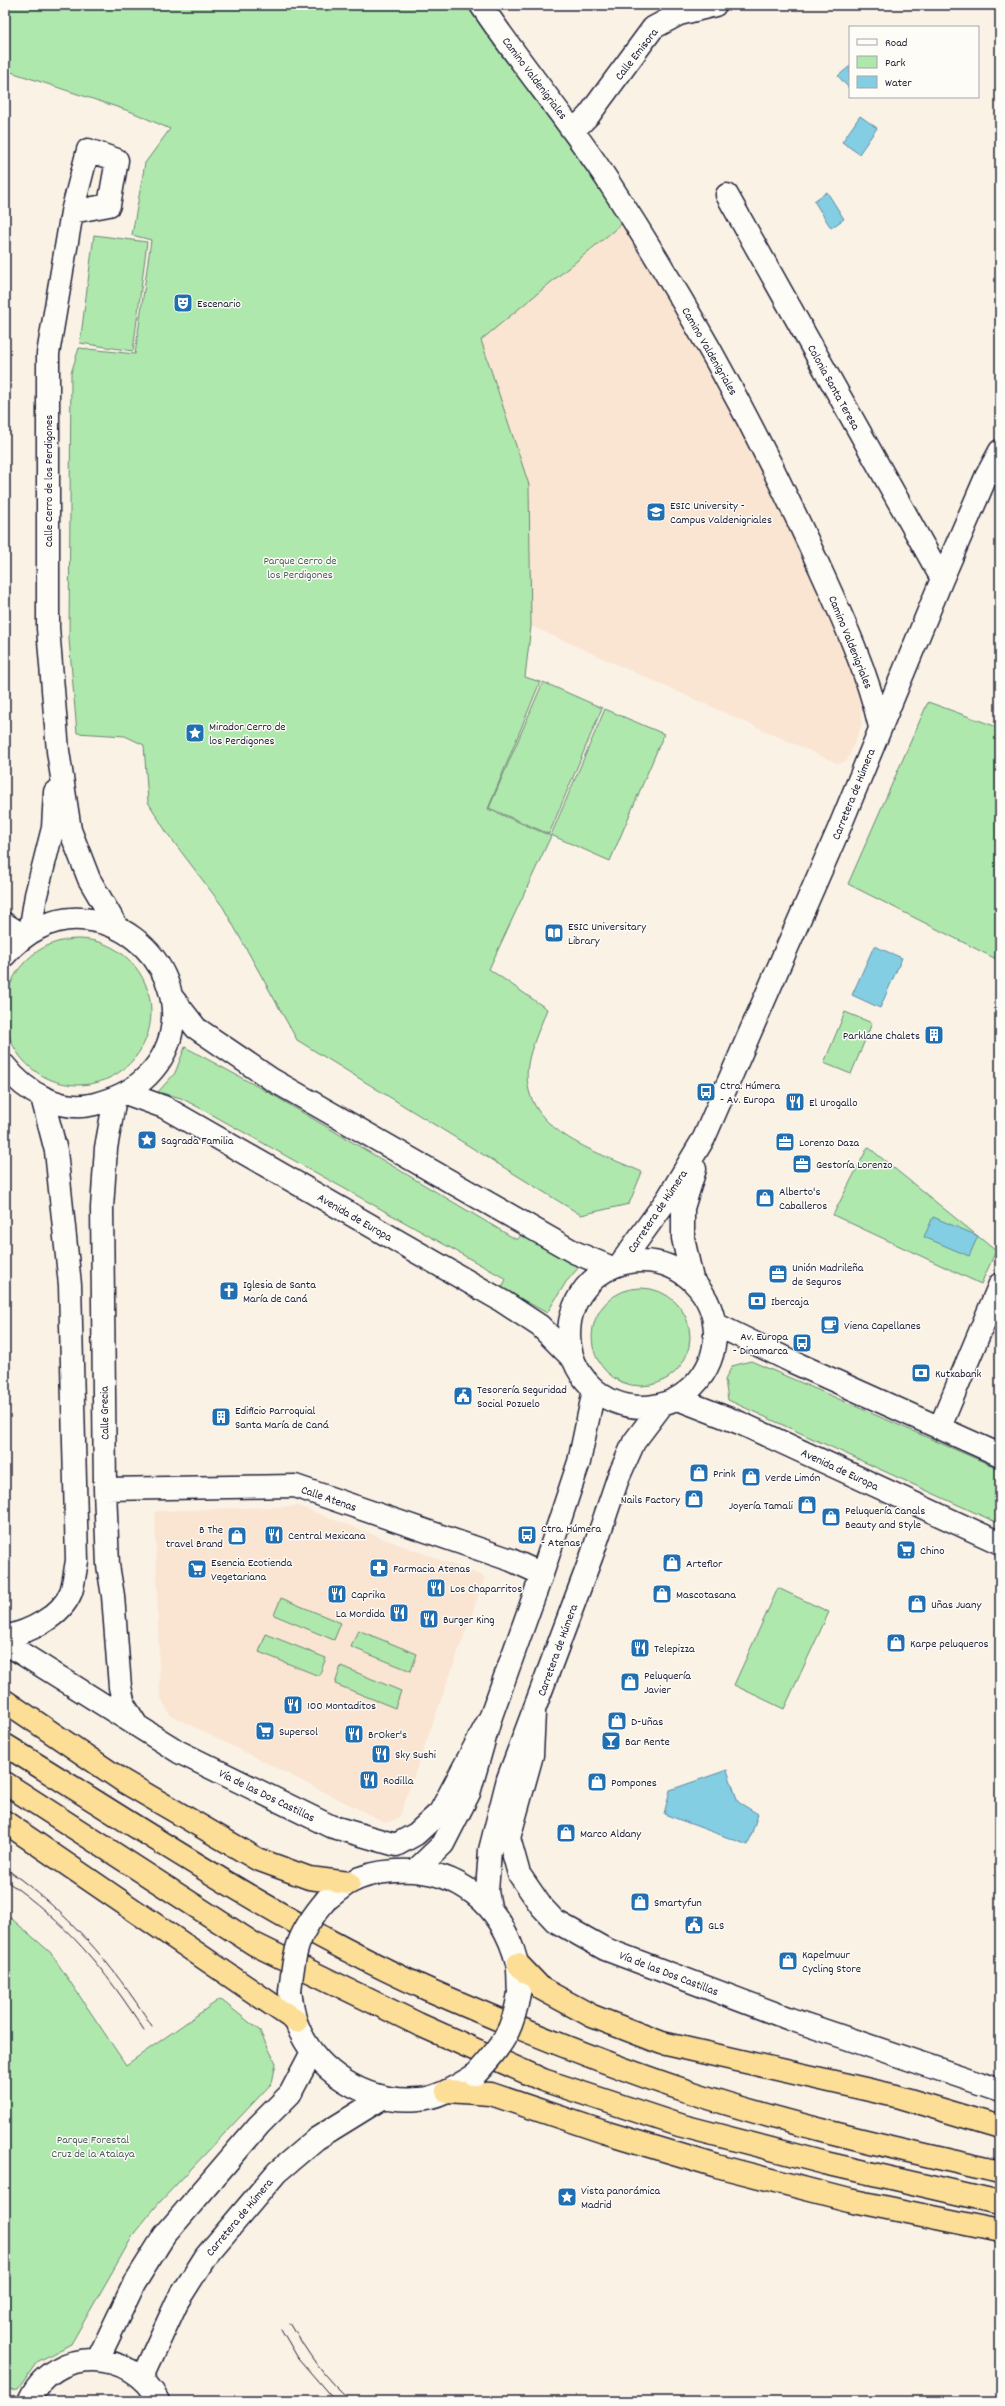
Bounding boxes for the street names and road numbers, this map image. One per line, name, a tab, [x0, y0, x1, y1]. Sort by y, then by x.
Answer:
street label: Calle Emisora	[611, 25, 663, 84]
street label: Camino Valdenigriales	[497, 34, 570, 124]
street label: Camino Valdenigriales	[677, 305, 741, 399]
street label: Colonia Santa Teresa	[802, 342, 863, 434]
street label: Calle Cerro de los Perdigones	[41, 415, 58, 547]
street label: Camino Valdenigriales	[823, 593, 876, 692]
street label: Carretera de Húmera	[828, 746, 881, 843]
street label: Carretera de Húmera	[624, 1167, 693, 1257]
street label: Avenida de Europa	[314, 1190, 395, 1247]
street label: Calle Grecia	[97, 1386, 114, 1440]
street label: Avenida de Europa	[798, 1445, 881, 1496]
street label: Calle Atenas	[298, 1482, 359, 1517]
street label: Carretera de Húmera	[534, 1602, 583, 1699]
street label: Vía de las Dos Castillas	[215, 1766, 317, 1827]
street label: Vía de las Dos Castillas	[616, 1948, 721, 2001]
street label: Carretera de Húmera	[203, 2175, 278, 2261]

